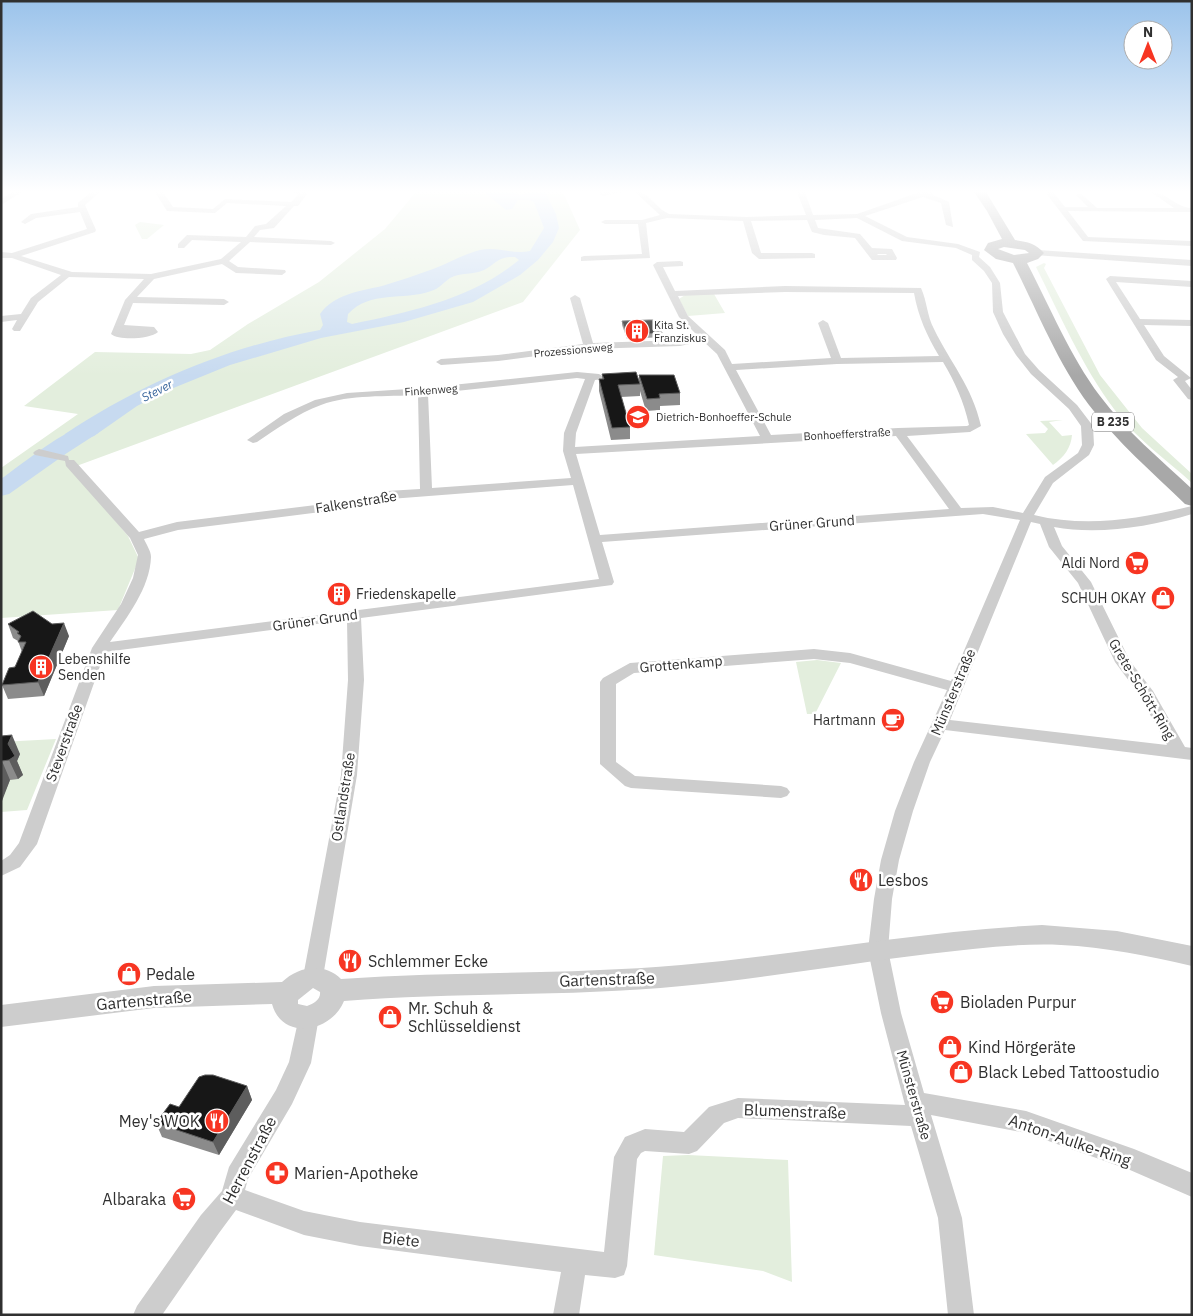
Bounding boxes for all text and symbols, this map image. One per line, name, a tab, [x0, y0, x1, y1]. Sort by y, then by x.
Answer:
north arrow	[1123, 20, 1173, 70]
text: N	[1143, 23, 1153, 41]
building icon: Kita St. Franziskus	[624, 318, 650, 344]
place label: Kita St. Franziskus	[654, 318, 707, 345]
street label: Prozessionsweg	[533, 340, 613, 360]
water label: Stever	[139, 376, 175, 405]
street label: Finkenweg	[404, 381, 458, 399]
school or university icon: Dietrich-Bonhoeffer-Schule	[625, 404, 651, 430]
place label: Dietrich-Bonhoeffer-Schule	[656, 410, 792, 424]
road number: B 235	[1092, 412, 1134, 432]
street label: Bonhoefferstraße	[803, 425, 891, 443]
street label: Falkenstraße	[314, 487, 398, 517]
street label: Grüner Grund	[769, 511, 855, 535]
supermarket icon: Aldi Nord	[1124, 550, 1150, 576]
place label: Aldi Nord	[1061, 554, 1120, 572]
building icon: Friedenskapelle	[326, 581, 352, 607]
place label: Friedenskapelle	[356, 585, 457, 603]
shop icon: SCHUH OKAY	[1150, 585, 1176, 611]
place label: SCHUH OKAY	[1061, 589, 1147, 607]
street label: Grüner Grund	[271, 605, 359, 635]
street label: Grete-Schött-Ring	[1105, 635, 1179, 743]
street label: Münsterstraße	[927, 646, 979, 738]
place label: Lebenshilfe Senden	[58, 650, 131, 684]
street label: Grottenkamp	[639, 651, 723, 677]
building icon: Lebenshilfe Senden	[28, 654, 54, 680]
street label: Steverstraße	[42, 702, 86, 784]
cafe icon: Hartmann	[880, 707, 906, 733]
place label: Hartmann	[813, 711, 876, 729]
street label: Ostlandstraße	[327, 751, 359, 843]
restaurant icon: Lesbos	[848, 867, 874, 893]
place label: Lesbos	[878, 870, 928, 890]
restaurant icon: Schlemmer Ecke	[337, 948, 363, 974]
place label: Schlemmer Ecke	[368, 951, 488, 971]
shop icon: Pedale	[116, 961, 142, 987]
place label: Pedale	[146, 964, 195, 984]
street label: Gartenstraße	[559, 967, 655, 991]
street label: Gartenstraße	[95, 986, 193, 1014]
supermarket icon: Bioladen Purpur	[929, 989, 955, 1015]
place label: Bioladen Purpur	[960, 992, 1076, 1012]
place label: Mr. Schuh & Schlüsseldienst	[408, 998, 521, 1036]
shop icon: Mr. Schuh & Schlüsseldienst	[377, 1004, 403, 1030]
shop icon: Kind Hörgeräte	[937, 1034, 963, 1060]
place label: Kind Hörgeräte	[968, 1037, 1076, 1057]
street label: Münsterstraße	[893, 1048, 935, 1142]
shop icon: Black Lebed Tattoostudio	[948, 1059, 974, 1085]
place label: Black Lebed Tattoostudio	[978, 1062, 1160, 1082]
street label: Blumenstraße	[743, 1099, 847, 1123]
restaurant icon: Mey's WOK	[204, 1108, 230, 1134]
street label: Anton-Aulke-Ring	[1006, 1110, 1134, 1170]
place label: Mey's WOK	[119, 1111, 200, 1131]
street label: Herrenstraße	[218, 1113, 281, 1207]
pharmacy icon: Marien-Apotheke	[264, 1160, 290, 1186]
place label: Marien-Apotheke	[294, 1163, 418, 1183]
supermarket icon: Albaraka	[171, 1186, 197, 1212]
place label: Albaraka	[102, 1189, 166, 1209]
street label: Biete	[381, 1227, 421, 1251]

